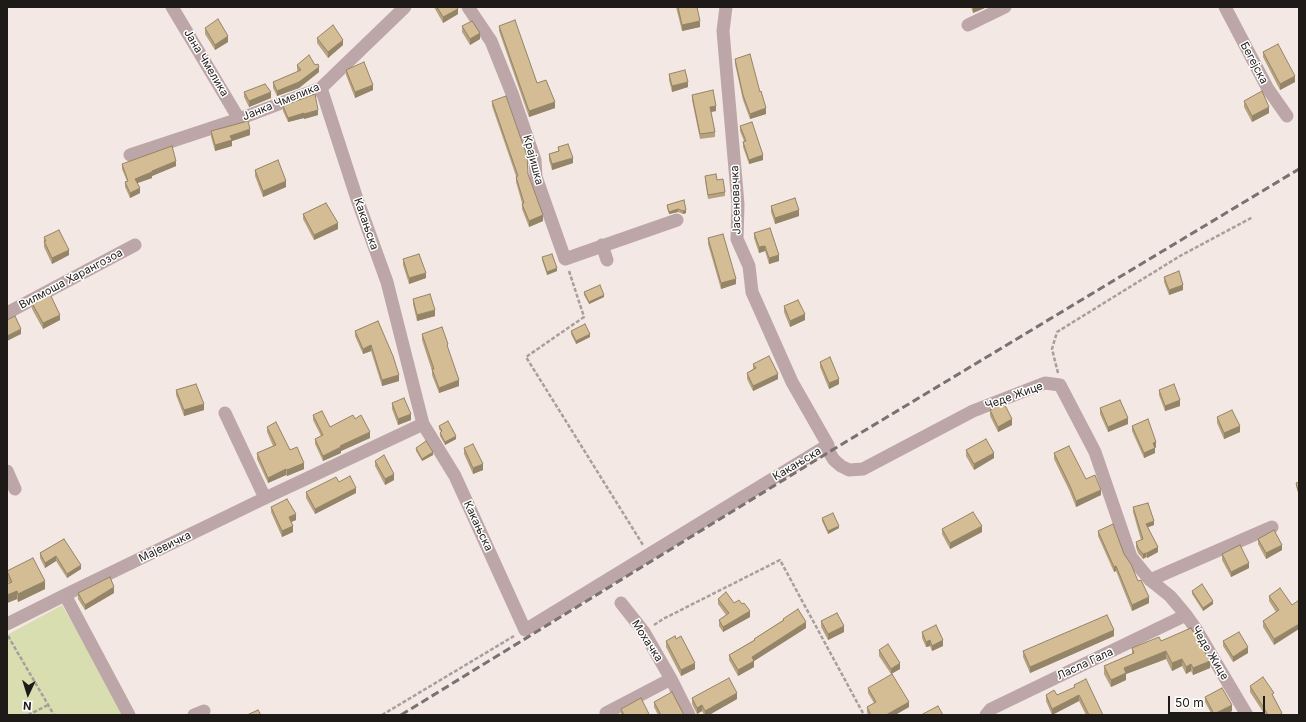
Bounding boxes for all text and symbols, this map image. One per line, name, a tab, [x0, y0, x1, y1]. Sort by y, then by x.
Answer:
street label: Јана Чмелика	[181, 27, 231, 99]
street label: Бегејска	[1237, 40, 1271, 86]
street label: Јанка Чмелика	[241, 81, 321, 123]
street label: Крајишка	[520, 134, 546, 186]
street label: Јасеновачка	[728, 165, 744, 235]
street label: Какањска	[351, 196, 381, 252]
street label: Вилмоша Харангозоа	[17, 246, 125, 312]
street label: Чеде Жице	[983, 379, 1045, 413]
street label: Какањска	[770, 444, 824, 484]
street label: Какањска	[461, 499, 495, 553]
street label: Мајевичка	[137, 529, 193, 565]
street label: Мохачка	[629, 618, 665, 664]
street label: Чеде Жице	[1189, 624, 1231, 682]
street label: Ласла Гала	[1055, 645, 1115, 683]
north arrow	[8, 674, 48, 714]
scale bar	[1170, 688, 1267, 714]
text: 50 m	[1175, 695, 1204, 710]
text: N	[22, 699, 32, 713]

